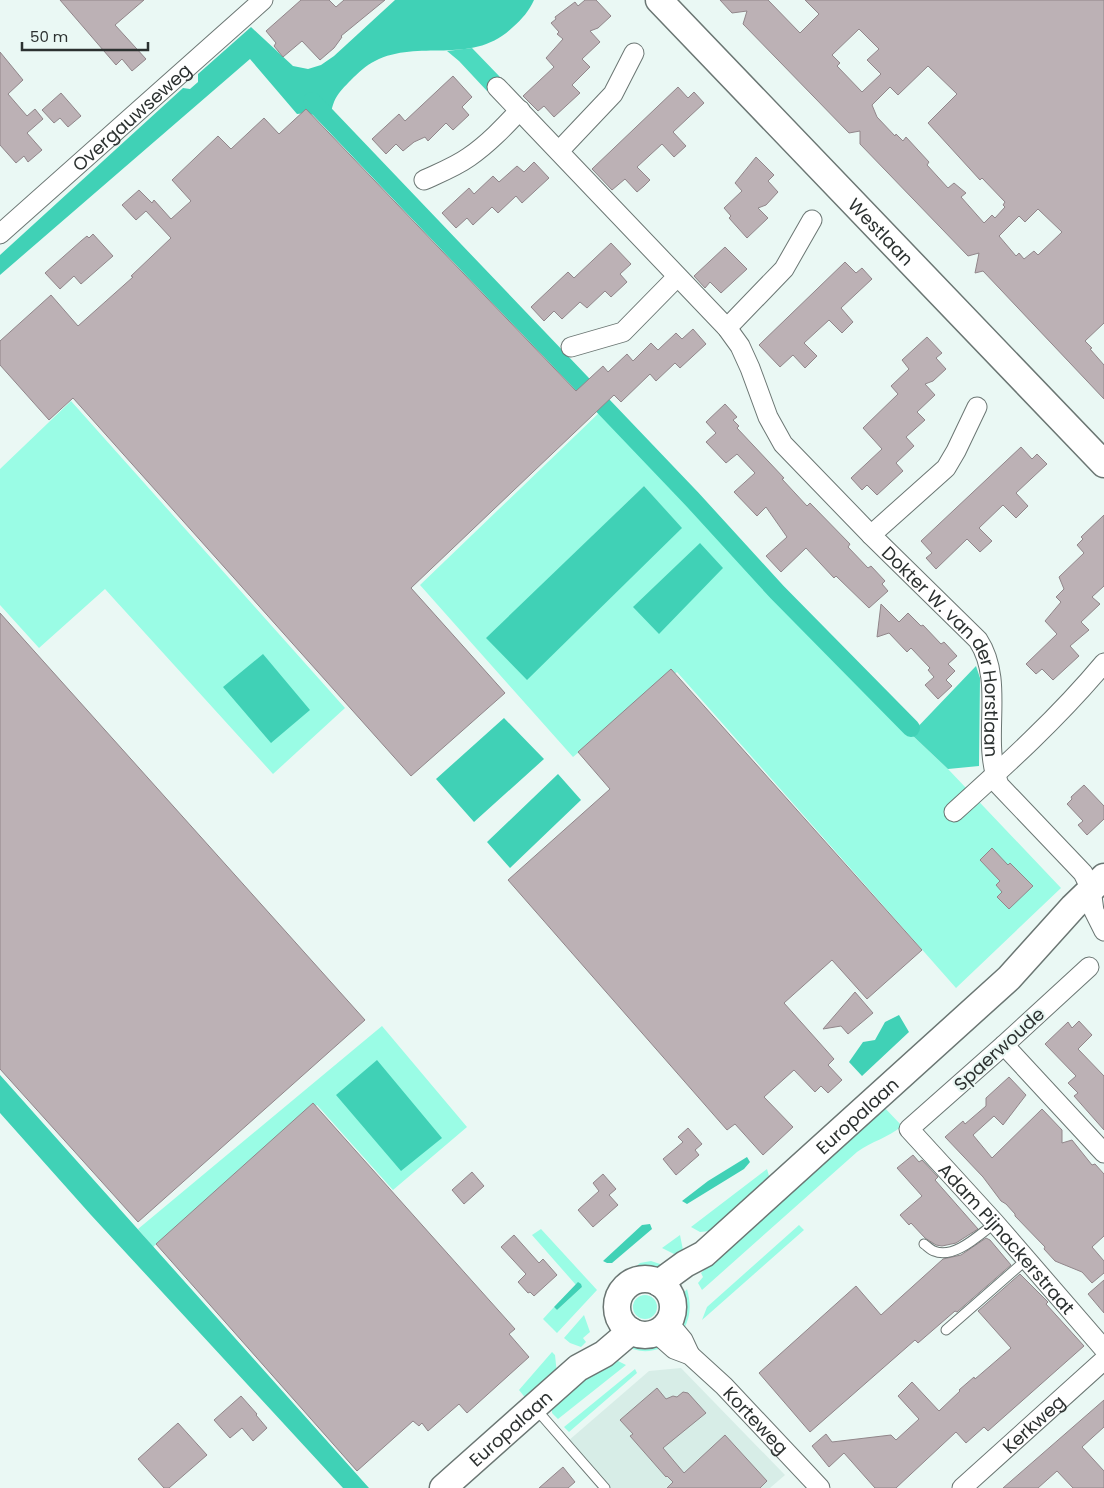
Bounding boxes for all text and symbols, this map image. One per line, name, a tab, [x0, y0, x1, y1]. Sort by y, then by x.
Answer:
scale bar	[22, 20, 149, 52]
text: 50 m	[30, 26, 68, 47]
street label: Overgauwseweg	[67, 57, 196, 177]
street label: Westlaan	[843, 192, 920, 271]
street label: Dokter W. van der Horstlaan	[877, 540, 1005, 758]
street label: Spaerwoude	[948, 1002, 1050, 1096]
street label: Europalaan	[810, 1072, 904, 1160]
street label: Adam Pijnackerstraat	[933, 1157, 1081, 1319]
street label: Korteweg	[718, 1381, 794, 1460]
street label: Europalaan	[463, 1384, 557, 1472]
street label: Kerkweg	[997, 1389, 1070, 1458]

